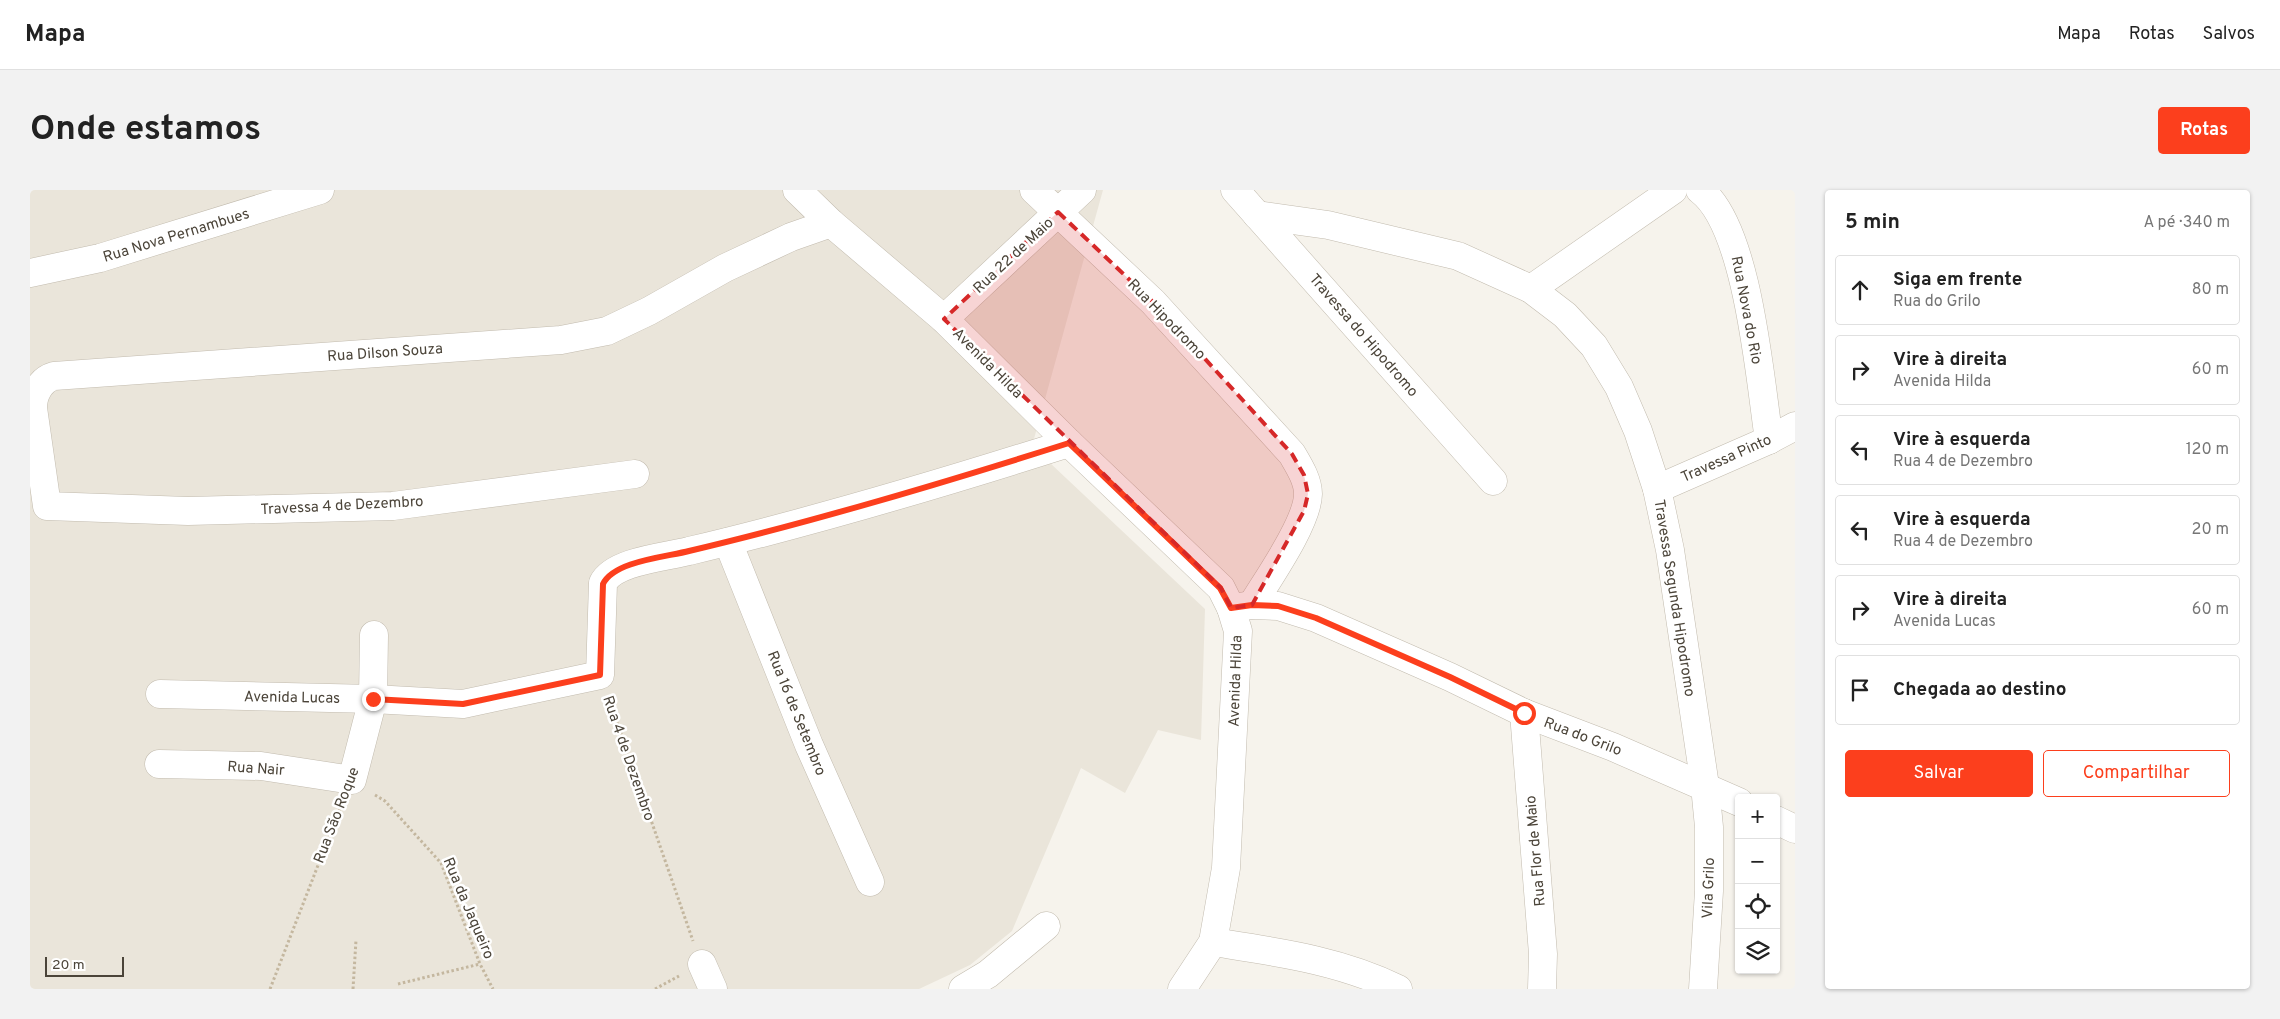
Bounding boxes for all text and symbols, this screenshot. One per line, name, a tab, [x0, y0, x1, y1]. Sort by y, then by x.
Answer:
text: Mapa	[25, 20, 85, 50]
text: Mapa	[2057, 23, 2101, 46]
text: Rotas	[2129, 23, 2175, 46]
text: Salvos	[2203, 23, 2255, 46]
button: Rotas	[2158, 107, 2250, 154]
text: Onde estamos	[30, 108, 261, 152]
street label: Rua Nova Pernambues	[101, 205, 252, 268]
text: 5 min	[1845, 209, 1900, 236]
text: A pé · 340 m	[2143, 213, 2230, 233]
street label: Rua 22 de Maio	[970, 214, 1058, 298]
street label: Rua Nova do Rio	[1726, 255, 1765, 366]
text: Siga em frente	[1893, 268, 2022, 292]
street label: Travessa do Hipodromo	[1304, 270, 1422, 402]
street label: Rua Hipodromo	[1123, 276, 1209, 364]
icon: ahead	[1846, 276, 1874, 304]
text: 80 m	[2192, 280, 2229, 300]
text: Rua do Grilo	[1893, 292, 1981, 312]
street label: Avenida Hilda	[948, 325, 1026, 403]
street label: Rua Dilson Souza	[327, 340, 444, 367]
text: Vire à direita	[1893, 348, 2007, 372]
icon: right	[1846, 356, 1874, 384]
text: 60 m	[2192, 360, 2229, 380]
text: Avenida Hilda	[1893, 372, 1991, 392]
text: Vire à esquerda	[1893, 428, 2031, 452]
street label: Travessa Pinto	[1678, 431, 1775, 488]
icon: left	[1846, 436, 1874, 464]
text: 120 m	[2186, 440, 2229, 460]
text: Rua 4 de Dezembro	[1893, 452, 2033, 472]
street label: Travessa 4 de Dezembro	[260, 493, 424, 520]
street label: Travessa Segunda Hipodromo	[1649, 498, 1698, 698]
text: Vire à esquerda	[1893, 508, 2031, 532]
icon: left	[1846, 516, 1874, 544]
text: 20 m	[2192, 520, 2229, 540]
text: Rua 4 de Dezembro	[1893, 532, 2033, 552]
text: Vire à direita	[1893, 588, 2007, 612]
icon: right	[1846, 596, 1874, 624]
text: 60 m	[2192, 600, 2229, 620]
text: Avenida Lucas	[1893, 612, 1996, 632]
street label: Avenida Hilda	[1225, 635, 1248, 727]
street label: Rua 16 de Setembro	[762, 648, 829, 779]
icon: arrive	[1846, 676, 1874, 704]
text: Chegada ao destino	[1893, 678, 2067, 702]
street label: Avenida Lucas	[244, 688, 340, 709]
route end	[362, 688, 385, 711]
street label: Rua 4 de Dezembro	[597, 693, 658, 824]
route start	[1513, 702, 1536, 725]
street label: Rua do Grilo	[1541, 714, 1624, 761]
button: Salvar	[1845, 750, 2033, 797]
button: Compartilhar	[2043, 750, 2230, 797]
street label: Rua Nair	[227, 758, 285, 781]
street label: Rua São Roque	[310, 765, 364, 866]
map controls	[1735, 794, 1780, 974]
button: +	[1735, 794, 1780, 839]
street label: Rua Flor de Maio	[1522, 795, 1551, 907]
button: −	[1735, 839, 1780, 884]
street label: Rua da Jaqueiro	[438, 855, 498, 962]
street label: Vila Grilo	[1699, 857, 1720, 919]
button: locate	[1735, 884, 1780, 929]
button: layers	[1735, 929, 1780, 974]
scale bar	[45, 954, 124, 977]
text: 20 m	[52, 957, 85, 974]

